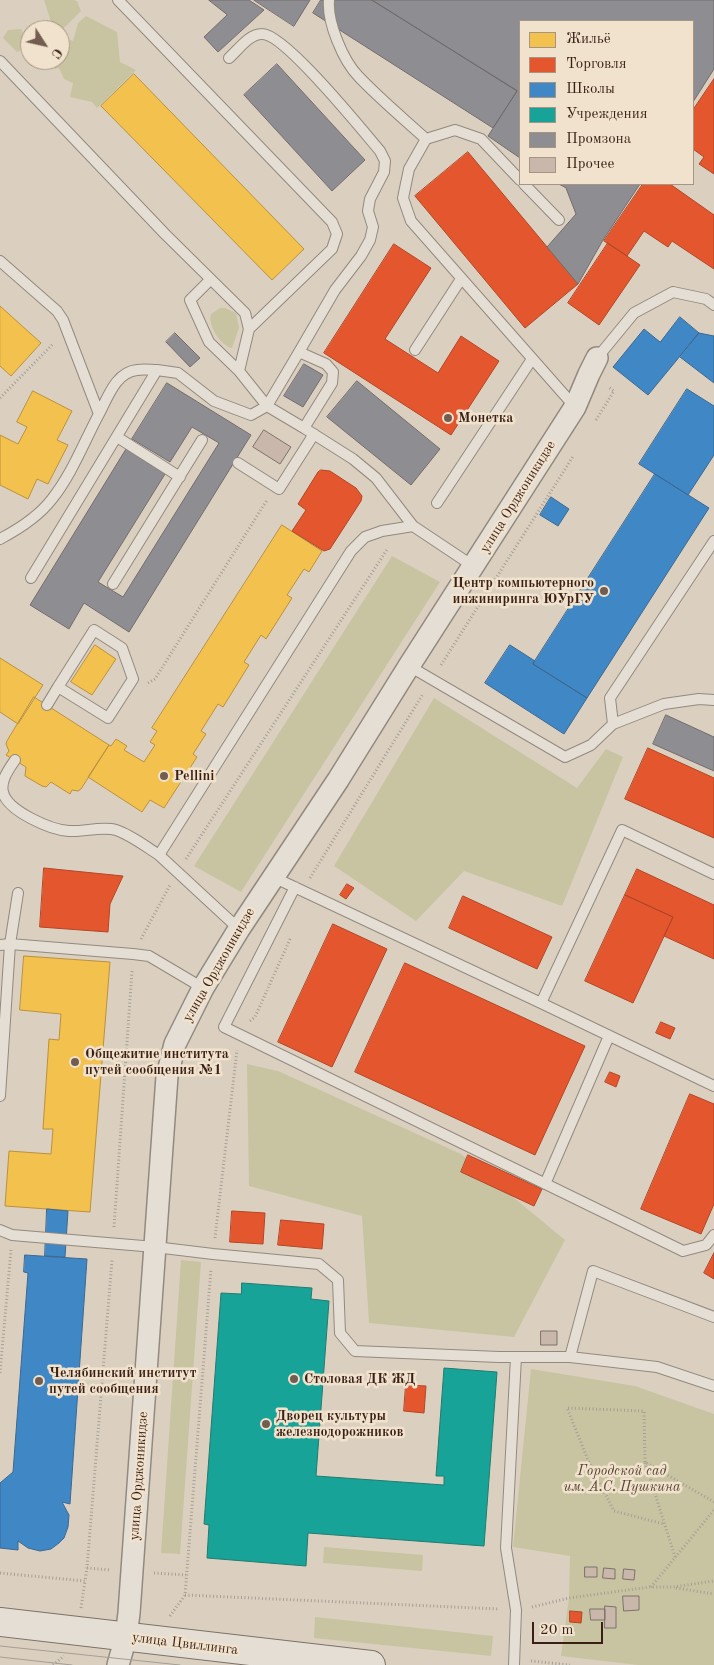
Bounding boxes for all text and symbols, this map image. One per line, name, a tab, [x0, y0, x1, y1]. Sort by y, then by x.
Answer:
north arrow	[20, 20, 70, 70]
legend	[519, 20, 694, 185]
text: Жильё	[566, 32, 611, 47]
text: С	[48, 45, 65, 61]
text: Торговля	[566, 57, 627, 72]
text: Школы	[566, 82, 615, 97]
text: Учреждения	[566, 107, 648, 122]
text: Промзона	[566, 132, 631, 147]
text: Прочее	[566, 157, 614, 172]
place label: Монетка	[458, 410, 513, 426]
marker: Монетка	[442, 412, 454, 424]
street label: улица Орджоникидзе	[477, 438, 559, 556]
place label: Центр компьютерного инжиниринга ЮУрГУ	[452, 575, 594, 608]
marker: Центр компьютерного инжиниринга ЮУрГУ	[598, 585, 610, 597]
place label: Pellini	[174, 768, 214, 784]
marker: Pellini	[158, 770, 170, 782]
street label: улица Орджоникидзе	[179, 905, 259, 1025]
place label: Общежитие института путей сообщения №1	[85, 1046, 229, 1078]
marker: Общежитие института путей сообщения №1	[69, 1056, 81, 1068]
place label: Челябинский институт путей сообщения	[49, 1365, 196, 1398]
place label: Столовая ДК ЖД	[304, 1371, 415, 1387]
marker: Столовая ДК ЖД	[288, 1373, 300, 1385]
marker: Челябинский институт путей сообщения	[33, 1375, 45, 1387]
place label: Дворец культуры железнодорожников	[276, 1408, 403, 1440]
street label: улица Орджоникидзе	[126, 1411, 152, 1541]
marker: Дворец культуры железнодорожников	[260, 1418, 272, 1430]
park label: Городской сад им. А.С. Пушкина	[563, 1463, 681, 1495]
scale bar	[534, 1612, 605, 1644]
text: 20 m	[540, 1623, 574, 1638]
street label: улица Цвиллинга	[131, 1629, 239, 1659]

